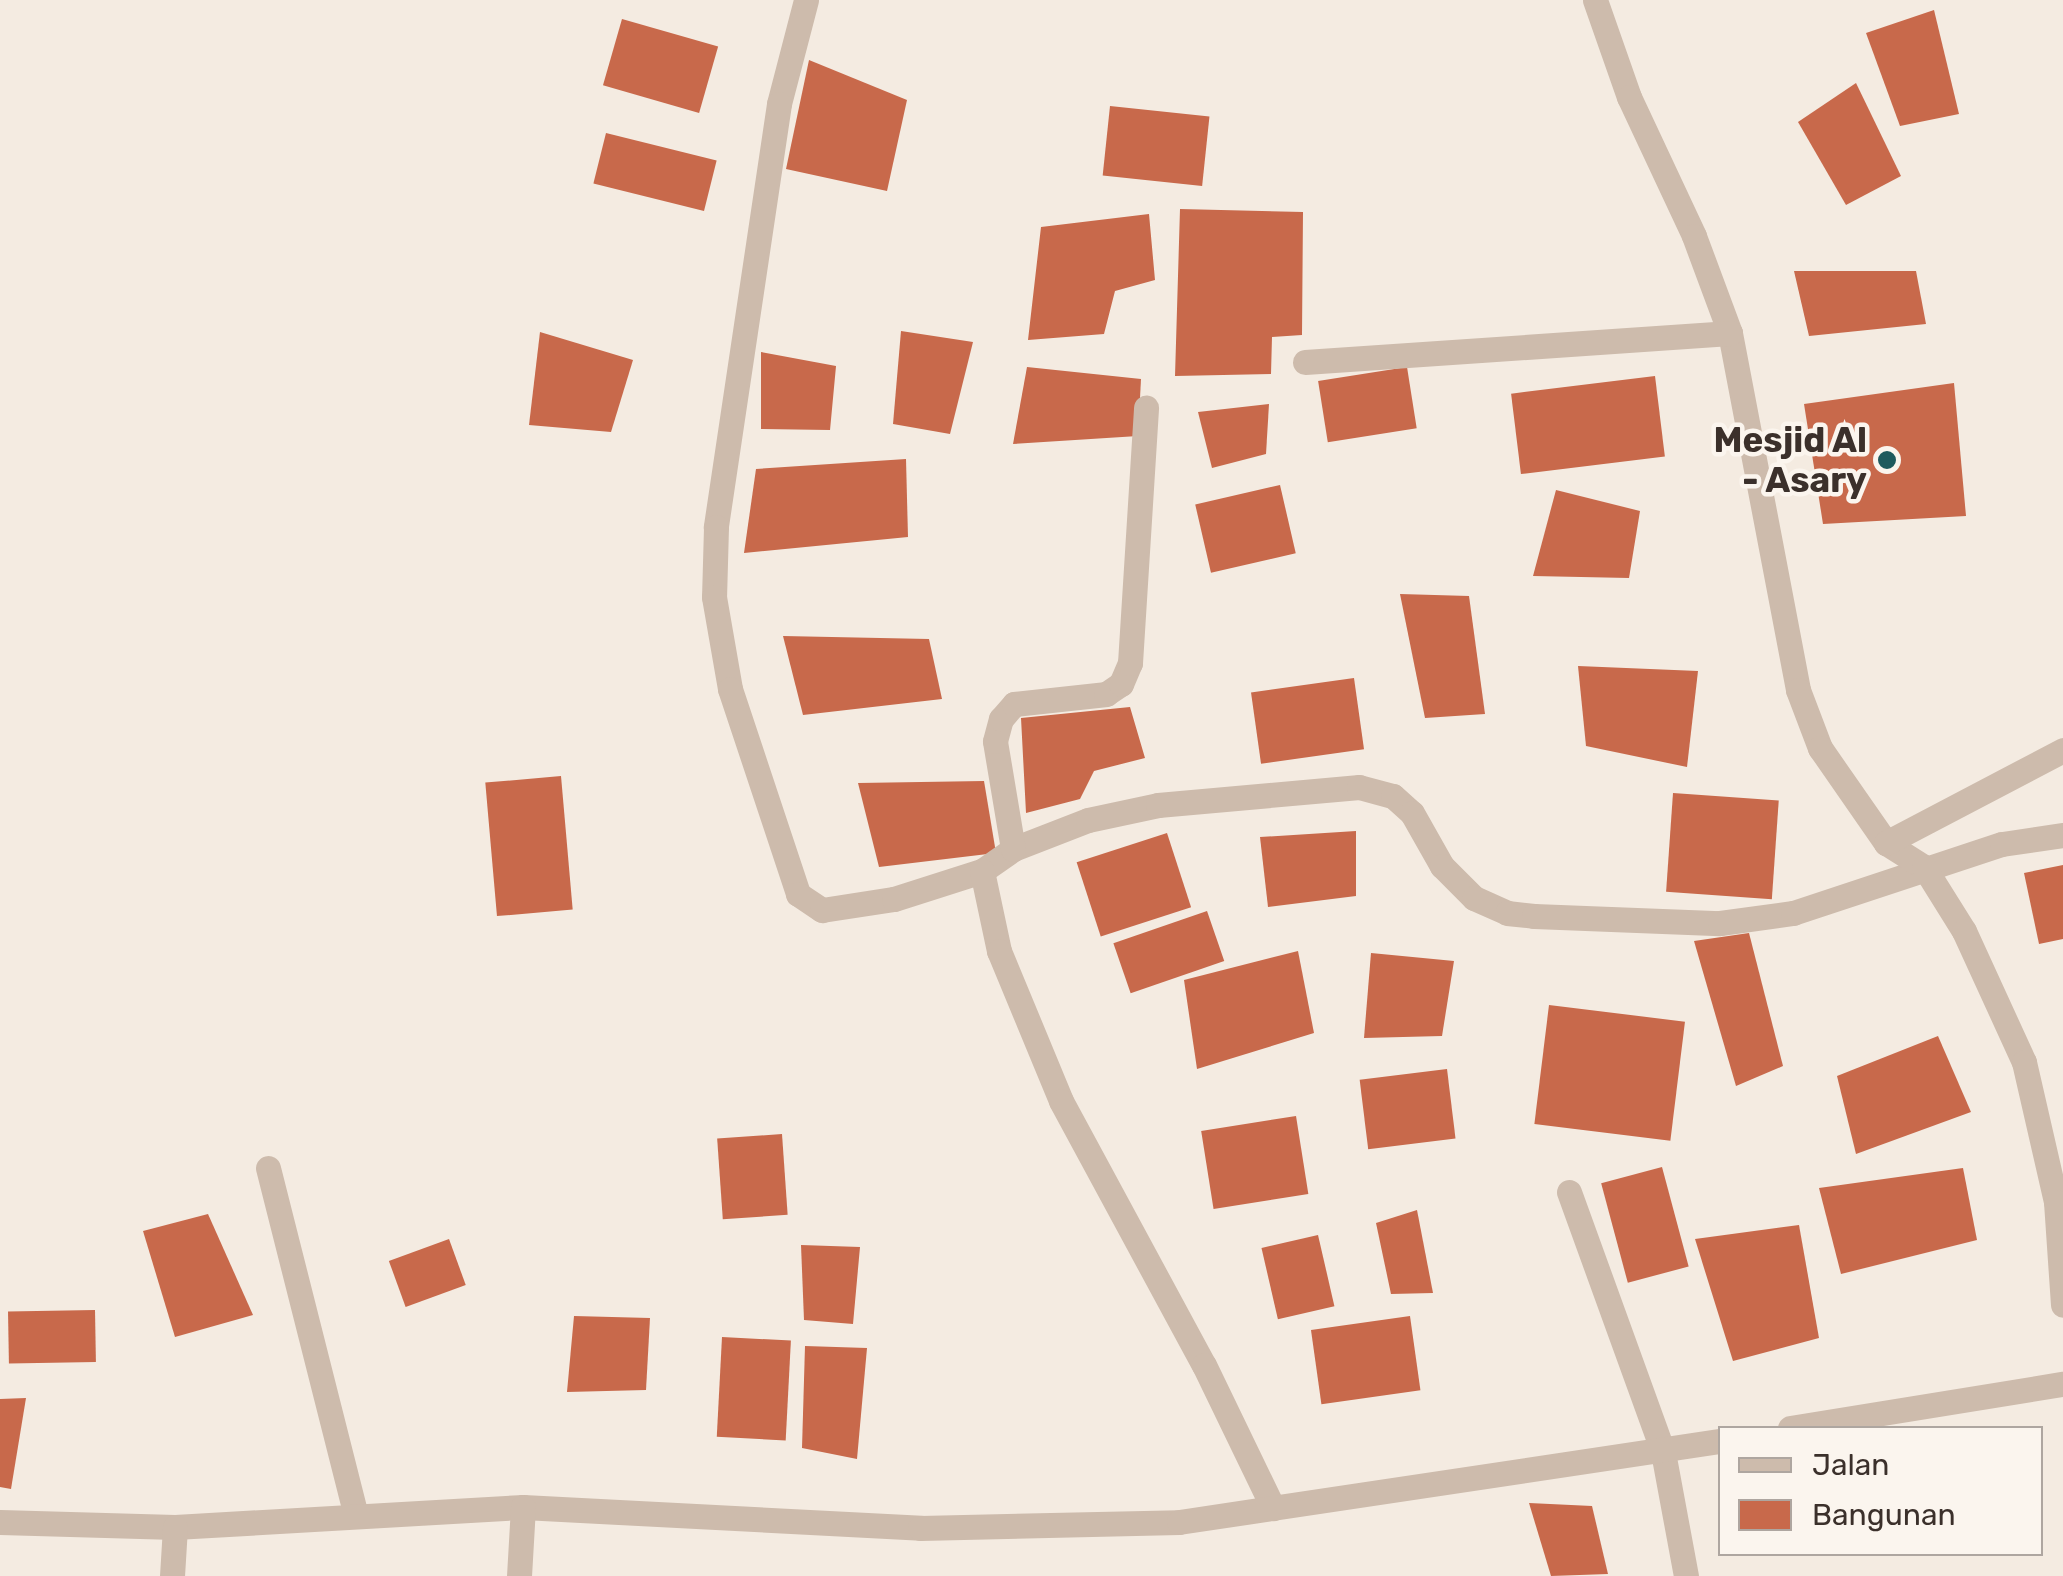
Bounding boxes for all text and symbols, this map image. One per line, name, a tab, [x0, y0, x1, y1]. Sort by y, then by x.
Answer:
place label: Mesjid Al - Asary	[1713, 419, 1867, 501]
marker: Mesjid Al - Asary	[1876, 449, 1898, 471]
legend	[1718, 1426, 2043, 1556]
text: Jalan	[1812, 1447, 1890, 1483]
text: Bangunan	[1812, 1497, 1956, 1533]

